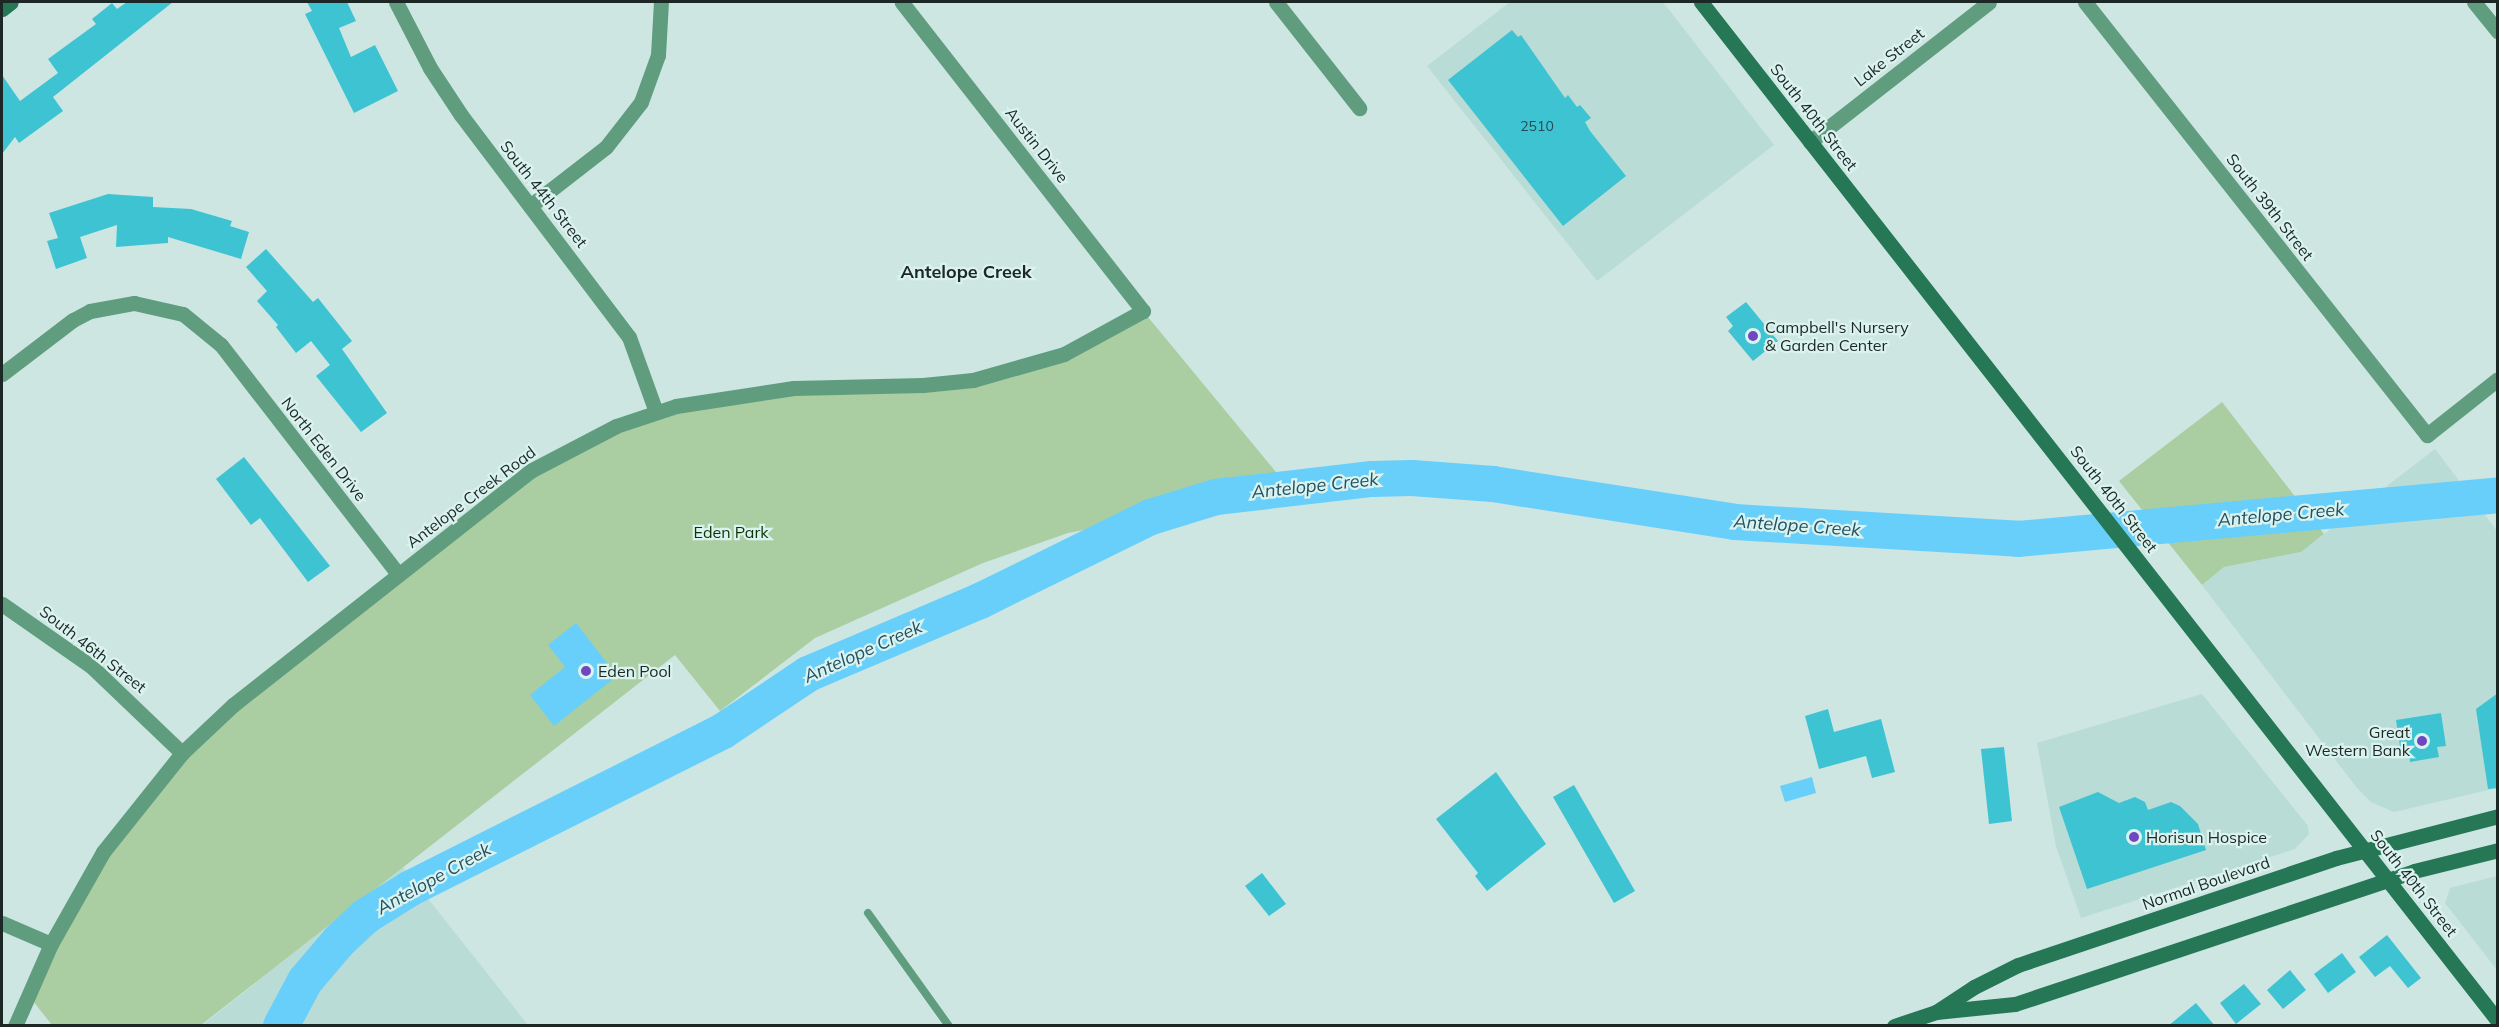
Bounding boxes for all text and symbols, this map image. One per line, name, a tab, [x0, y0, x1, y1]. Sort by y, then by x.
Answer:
street label: Lake Street	[1850, 24, 1928, 90]
street label: South 40th Street	[1766, 60, 1862, 174]
street label: Austin Drive	[1002, 103, 1072, 187]
house number: 2510	[1520, 118, 1554, 134]
street label: South 44th Street	[496, 137, 592, 251]
street label: South 39th Street	[2222, 150, 2318, 264]
district label: Antelope Creek	[900, 261, 1032, 283]
place label: Campbell's Nursery & Garden Center	[1765, 317, 1909, 355]
marker: Campbell's Nursery & Garden Center	[1746, 329, 1760, 343]
street label: North Eden Drive	[278, 393, 370, 505]
street label: Antelope Creek Road	[403, 442, 539, 552]
street label: South 40th Street	[2066, 442, 2162, 556]
water label: Antelope Creek	[1251, 469, 1379, 503]
water label: Antelope Creek	[2217, 499, 2345, 531]
water label: Antelope Creek	[1733, 511, 1861, 541]
park label: Eden Park	[694, 522, 768, 542]
street label: South 46th Street	[36, 601, 150, 697]
water label: Antelope Creek	[800, 616, 926, 688]
place label: Eden Pool	[598, 661, 671, 681]
marker: Eden Pool	[579, 664, 593, 678]
place label: Great Western Bank	[2305, 722, 2410, 760]
marker: Great Western Bank	[2415, 734, 2429, 748]
street label: South 40th Street	[2366, 826, 2462, 940]
place label: Horisun Hospice	[2146, 827, 2267, 847]
marker: Horisun Hospice	[2127, 830, 2141, 844]
water label: Antelope Creek	[373, 839, 495, 919]
street label: Normal Boulevard	[2140, 852, 2272, 914]

